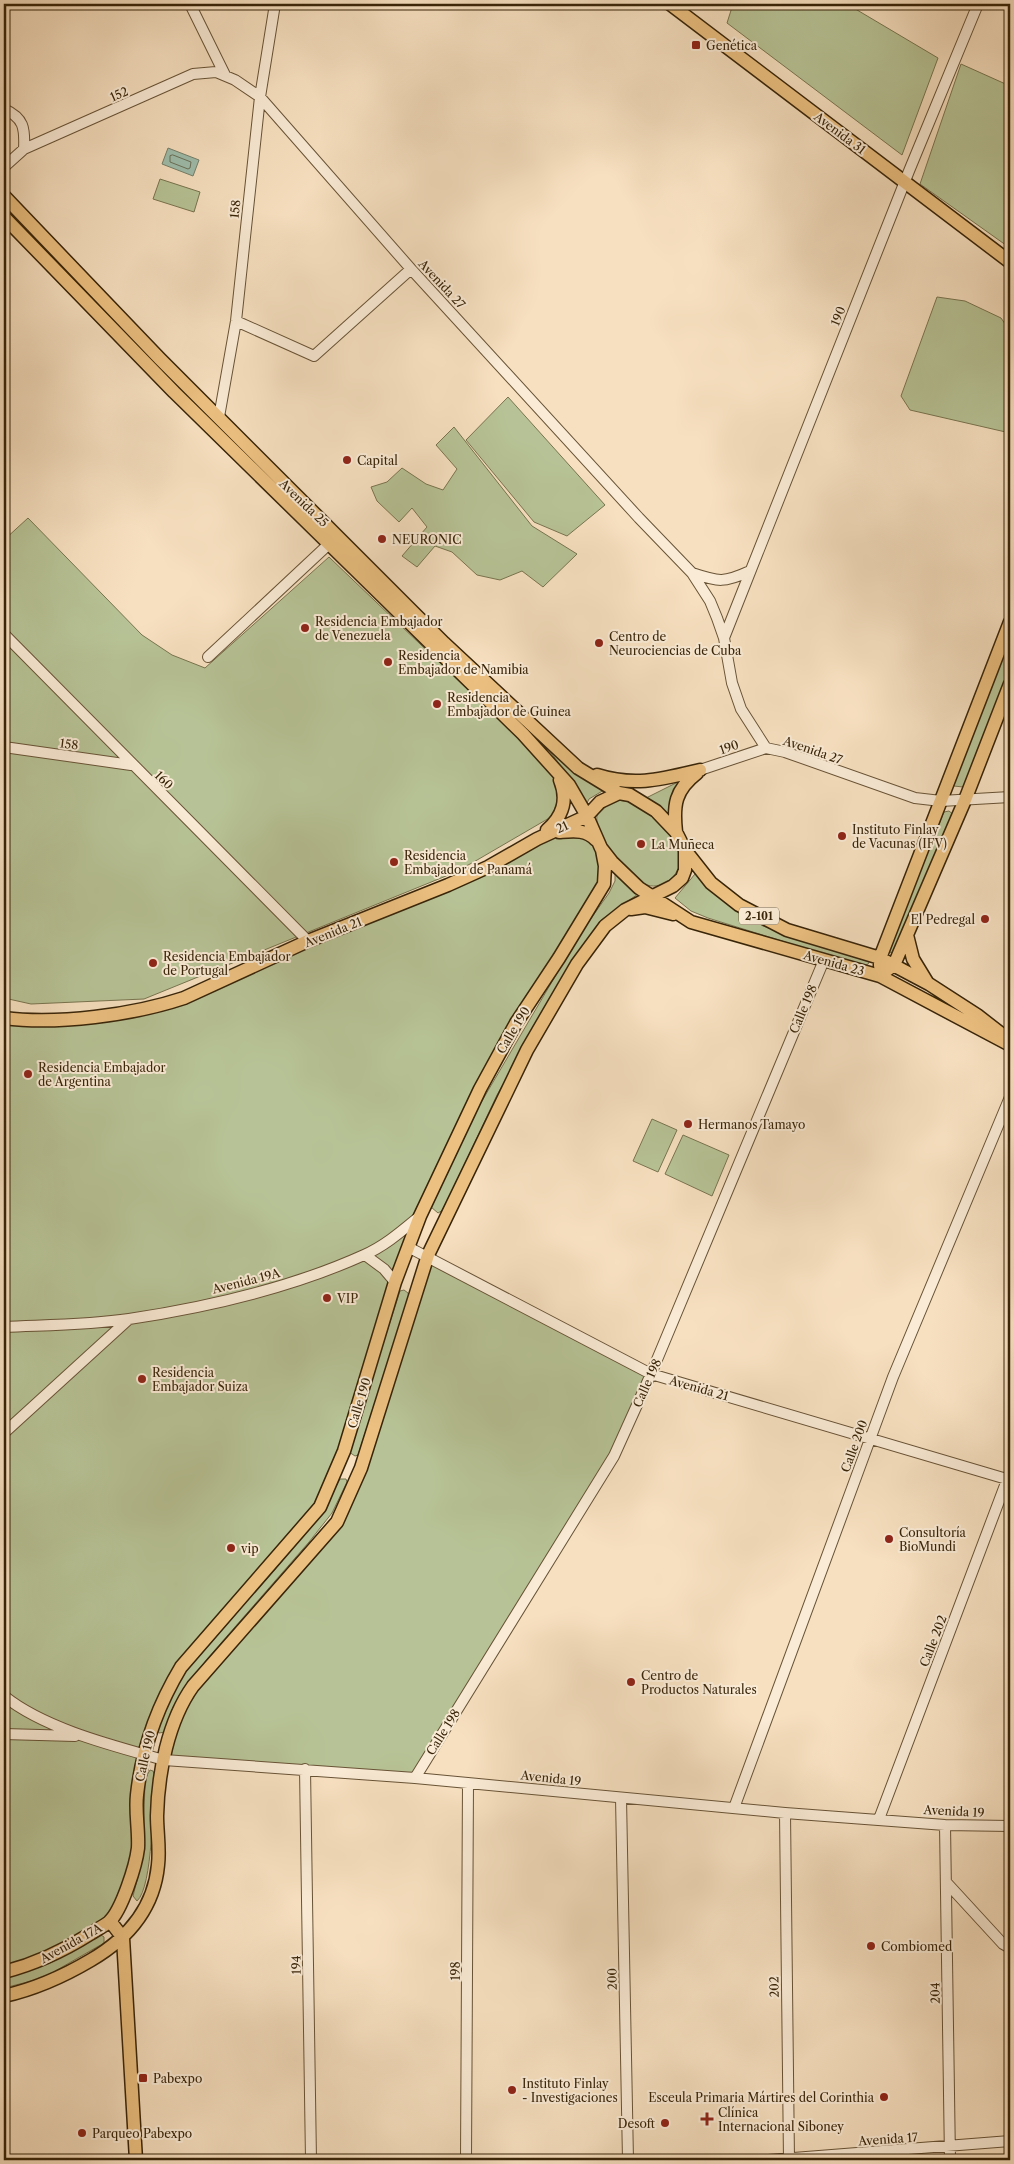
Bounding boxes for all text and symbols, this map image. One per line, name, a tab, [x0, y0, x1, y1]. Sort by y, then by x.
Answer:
place label: Genética	[706, 38, 758, 53]
marker: Genética	[690, 39, 702, 51]
street label: 152	[108, 83, 131, 105]
street label: Avenida 31	[811, 108, 869, 157]
street label: 158	[227, 199, 243, 219]
street label: Avenida 27	[415, 256, 469, 312]
street label: 190	[827, 304, 849, 328]
place label: Capital	[357, 453, 398, 468]
marker: Capital	[341, 454, 353, 466]
street label: Avenida 25	[276, 475, 332, 530]
place label: NEURONIC	[392, 532, 462, 547]
marker: NEURONIC	[376, 533, 388, 545]
place label: Residencia Embajador de Venezuela	[315, 614, 443, 643]
marker: Residencia Embajador de Venezuela	[299, 622, 311, 634]
place label: Centro de Neurociencias de Cuba	[609, 629, 742, 658]
marker: Centro de Neurociencias de Cuba	[593, 637, 605, 649]
place label: Residencia Embajador de Namibia	[398, 648, 529, 677]
marker: Residencia Embajador de Namibia	[382, 656, 394, 668]
place label: Residencia Embajador de Guinea	[447, 690, 572, 719]
marker: Residencia Embajador de Guinea	[431, 698, 443, 710]
street label: Avenida 27	[780, 733, 845, 767]
street label: 158	[59, 735, 79, 753]
street label: 190	[717, 737, 741, 757]
street label: 160	[152, 768, 176, 792]
street label: 21	[553, 818, 571, 836]
place label: Instituto Finlay de Vacunas (IFV)	[852, 822, 947, 851]
marker: Instituto Finlay de Vacunas (IFV)	[836, 830, 848, 842]
place label: La Muñeca	[651, 837, 715, 852]
marker: La Muñeca	[635, 838, 647, 850]
place label: Residencia Embajador de Panamá	[404, 848, 533, 877]
marker: Residencia Embajador de Panamá	[388, 856, 400, 868]
road number: 2-101	[739, 908, 779, 924]
place label: El Pedregal	[911, 912, 975, 927]
marker: El Pedregal	[979, 913, 991, 925]
street label: Avenida 21	[301, 914, 364, 951]
street label: Avenida 23	[801, 947, 866, 979]
place label: Residencia Embajador de Portugal	[163, 949, 291, 978]
marker: Residencia Embajador de Portugal	[147, 957, 159, 969]
street label: Calle 198	[786, 982, 820, 1036]
street label: Calle 190	[493, 1004, 533, 1056]
place label: Residencia Embajador de Argentina	[38, 1060, 166, 1089]
marker: Residencia Embajador de Argentina	[22, 1068, 34, 1080]
place label: Hermanos Tamayo	[698, 1117, 805, 1132]
marker: Hermanos Tamayo	[682, 1118, 694, 1130]
street label: Avenida 19A	[210, 1265, 283, 1297]
place label: VIP	[336, 1291, 358, 1306]
marker: VIP	[321, 1292, 333, 1304]
street label: Calle 198	[630, 1356, 664, 1410]
place label: Residencia Embajador Suiza	[152, 1365, 249, 1394]
street label: Avenida 21	[667, 1372, 730, 1404]
marker: Residencia Embajador Suiza	[136, 1373, 148, 1385]
street label: Calle 190	[344, 1376, 374, 1430]
street label: Calle 200	[838, 1418, 870, 1474]
place label: Consultoría BioMundi	[899, 1525, 967, 1554]
marker: Consultoría BioMundi	[883, 1533, 895, 1545]
place label: vip	[240, 1541, 259, 1556]
marker: vip	[225, 1542, 237, 1554]
street label: Calle 202	[916, 1613, 950, 1669]
place label: Centro de Productos Naturales	[641, 1668, 757, 1697]
marker: Centro de Productos Naturales	[625, 1676, 637, 1688]
street label: Calle 198	[423, 1706, 463, 1758]
street label: Calle 190	[132, 1729, 158, 1783]
street label: Avenida 19	[519, 1767, 582, 1789]
street label: Avenida 19	[922, 1802, 985, 1820]
street label: Avenida 17A	[37, 1919, 105, 1967]
place label: Combiomed	[881, 1939, 953, 1954]
marker: Combiomed	[865, 1940, 877, 1952]
street label: 194	[288, 1955, 304, 1975]
street label: 198	[448, 1961, 463, 1981]
street label: 200	[604, 1968, 620, 1990]
street label: 202	[766, 1976, 782, 1998]
street label: 204	[927, 1982, 943, 2004]
place label: Pabexpo	[153, 2071, 202, 2086]
marker: Pabexpo	[137, 2072, 149, 2084]
place label: Instituto Finlay - Investigaciones	[522, 2076, 618, 2105]
marker: Instituto Finlay - Investigaciones	[506, 2084, 518, 2096]
place label: Esceula Primaria Mártires del Corinthia	[648, 2090, 875, 2105]
marker: Esceula Primaria Mártires del Corinthia	[878, 2091, 890, 2103]
place label: Clínica Internacional Siboney	[718, 2105, 844, 2134]
marker: Clínica Internacional Siboney	[700, 2112, 714, 2126]
place label: Desoft	[618, 2116, 656, 2131]
marker: Desoft	[659, 2117, 671, 2129]
place label: Parqueo Pabexpo	[92, 2126, 192, 2141]
marker: Parqueo Pabexpo	[76, 2127, 88, 2139]
street label: Avenida 17	[857, 2129, 918, 2149]

